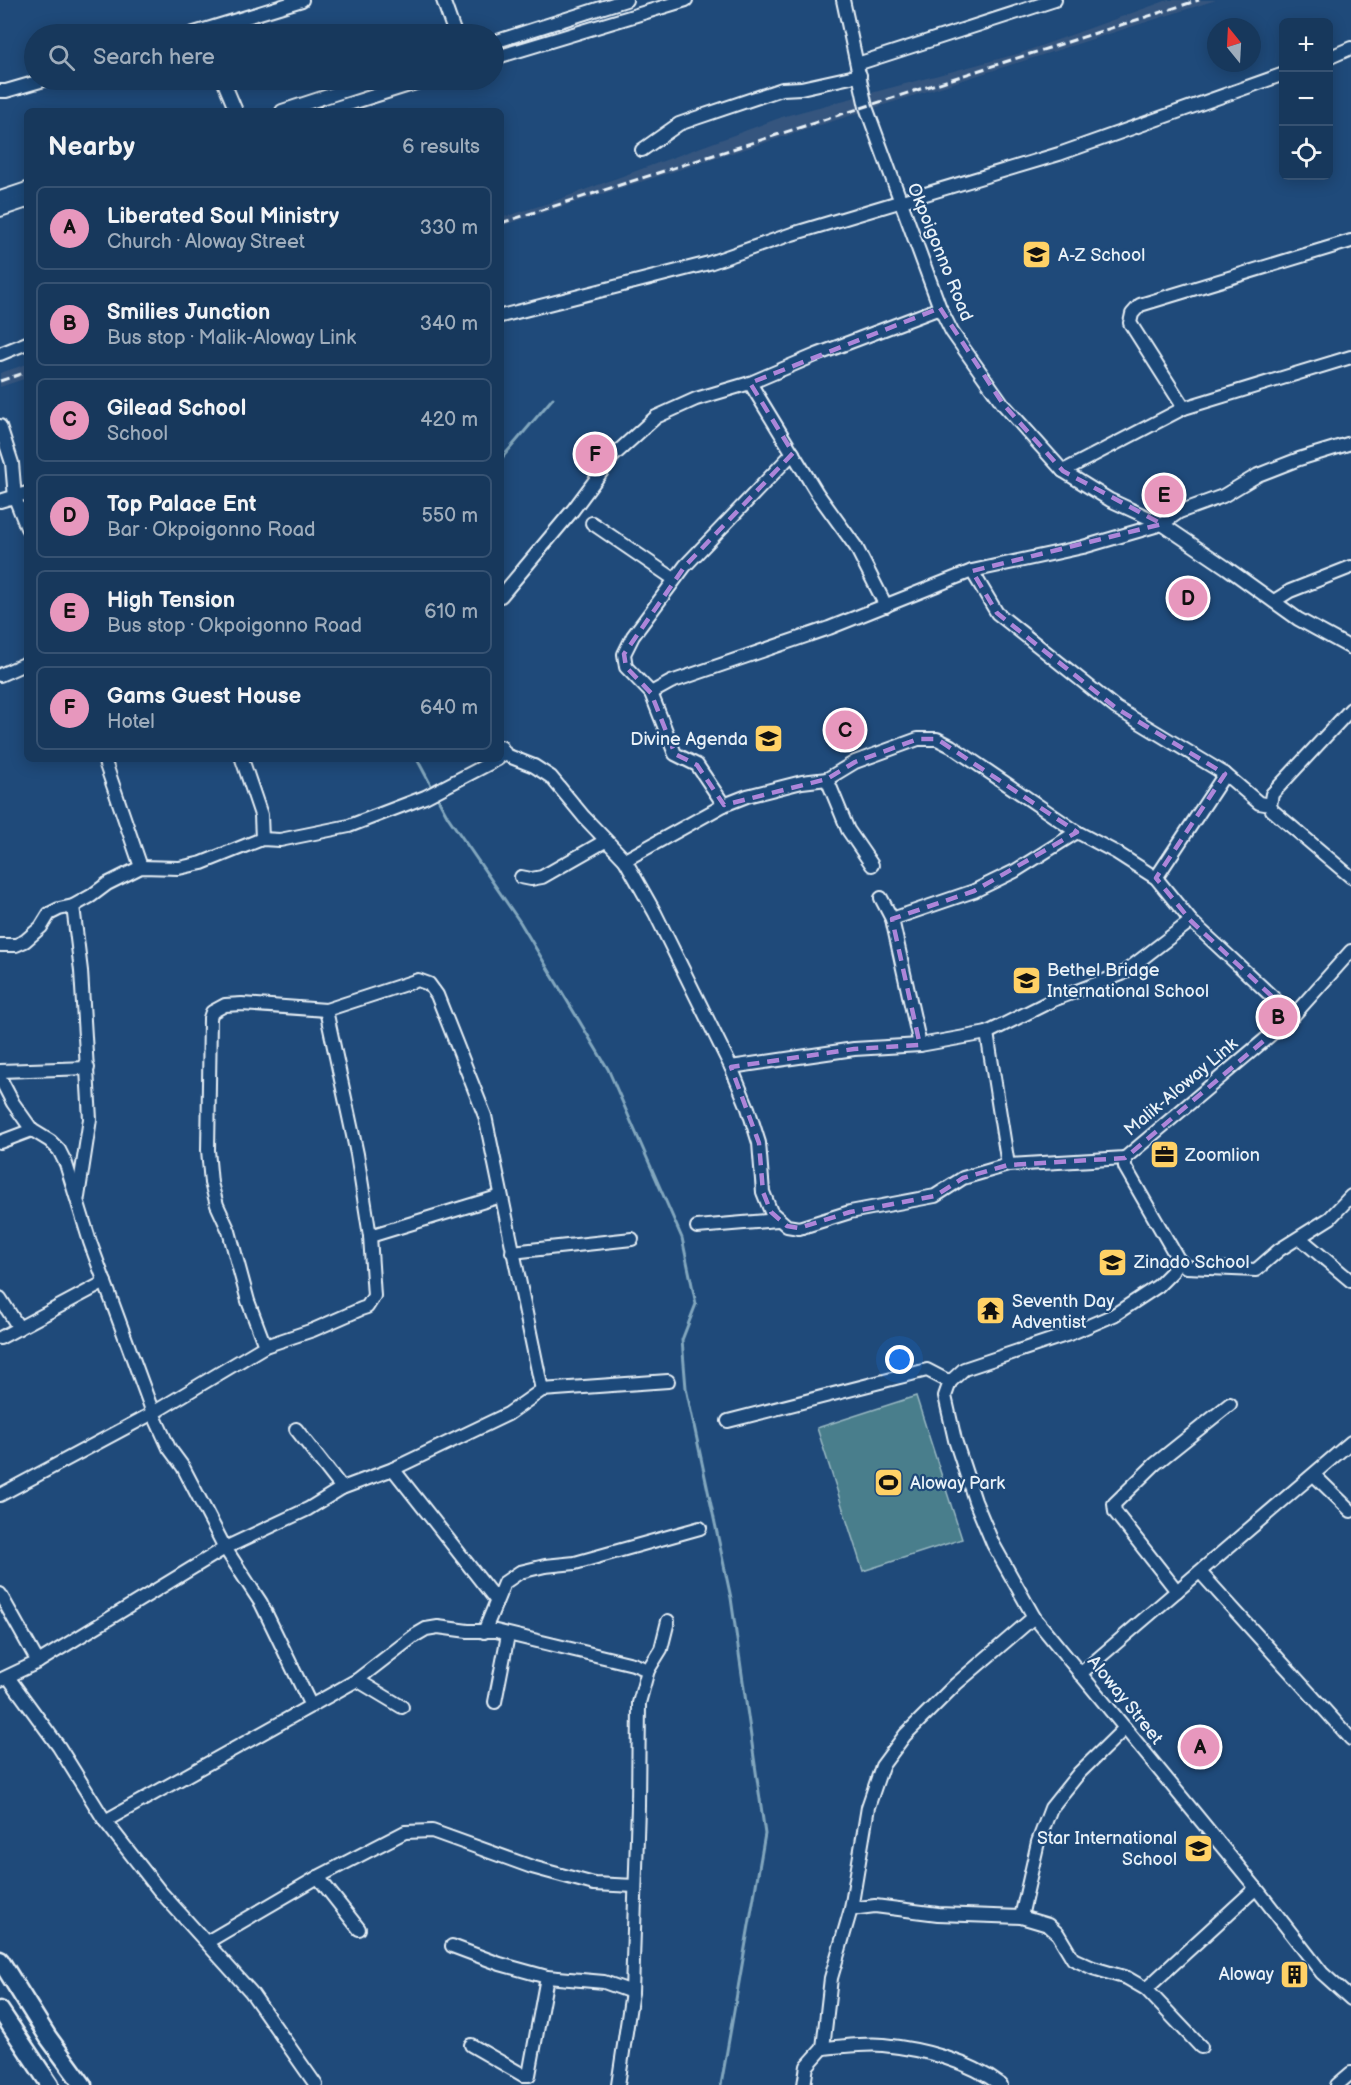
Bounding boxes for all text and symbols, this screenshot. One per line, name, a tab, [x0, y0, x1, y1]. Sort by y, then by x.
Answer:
north arrow	[1207, 18, 1261, 72]
map controls	[1279, 18, 1333, 180]
button: +	[1279, 18, 1333, 72]
search box	[24, 24, 504, 90]
icon: search	[45, 41, 78, 74]
text: Search here	[93, 44, 215, 71]
button: −	[1279, 72, 1333, 126]
button: locate	[1279, 126, 1333, 180]
text: Nearby	[48, 132, 135, 163]
text: 6 results	[402, 135, 480, 159]
street label: Okpoigonno Road	[903, 180, 977, 324]
text: Liberated Soul Ministry	[107, 203, 339, 230]
text: A	[63, 216, 76, 240]
text: 330 m	[420, 216, 478, 240]
text: Church · Aloway Street	[107, 230, 305, 254]
school or university icon: A-Z School	[1021, 239, 1053, 271]
place label: A-Z School	[1058, 245, 1145, 266]
text: Smilies Junction	[107, 299, 270, 326]
text: B	[62, 312, 77, 336]
text: 340 m	[420, 312, 478, 336]
text: Bus stop · Malik-Aloway Link	[107, 326, 356, 350]
text: Gilead School	[107, 395, 246, 422]
text: C	[62, 408, 77, 432]
text: 420 m	[420, 408, 478, 432]
text: School	[107, 422, 168, 446]
pin: F	[576, 432, 614, 476]
pin: E	[1144, 472, 1184, 518]
text: Top Palace Ent	[107, 491, 256, 518]
text: D	[63, 504, 76, 528]
text: 550 m	[421, 504, 478, 528]
text: Bar · Okpoigonno Road	[107, 518, 316, 542]
pin: D	[1168, 576, 1208, 620]
text: High Tension	[107, 587, 235, 614]
text: E	[63, 600, 76, 624]
text: 610 m	[424, 600, 478, 624]
text: Bus stop · Okpoigonno Road	[107, 614, 362, 638]
text: Gams Guest House	[107, 683, 301, 710]
text: F	[63, 696, 76, 720]
text: 640 m	[420, 696, 478, 720]
pin: C	[826, 708, 864, 752]
text: Hotel	[107, 710, 155, 734]
school or university icon: Divine Agenda	[753, 723, 785, 755]
place label: Divine Agenda	[630, 729, 748, 750]
place label: Bethel Bridge International School	[1047, 960, 1209, 1002]
school or university icon: Bethel Bridge International School	[1010, 964, 1042, 996]
pin: B	[1258, 994, 1298, 1040]
street label: Malik-Aloway Link	[1120, 1033, 1242, 1141]
office icon: Zoomlion	[1148, 1139, 1180, 1171]
place label: Zoomlion	[1184, 1145, 1260, 1166]
school or university icon: Zinado School	[1097, 1246, 1129, 1278]
place label: Zinado School	[1133, 1252, 1250, 1273]
place label: Seventh Day Adventist	[1012, 1291, 1115, 1333]
temple icon: Seventh Day Adventist	[975, 1295, 1007, 1327]
your location	[885, 1345, 914, 1374]
sports icon: Aloway Park	[873, 1467, 905, 1499]
place label: Aloway Park	[910, 1473, 1005, 1494]
street label: Aloway Street	[1083, 1651, 1167, 1749]
pin: A	[1180, 1724, 1220, 1770]
place label: Star International School	[1037, 1828, 1177, 1870]
school or university icon: Star International School	[1182, 1832, 1214, 1864]
building icon: Aloway	[1279, 1958, 1311, 1990]
place label: Aloway	[1219, 1964, 1275, 1985]

